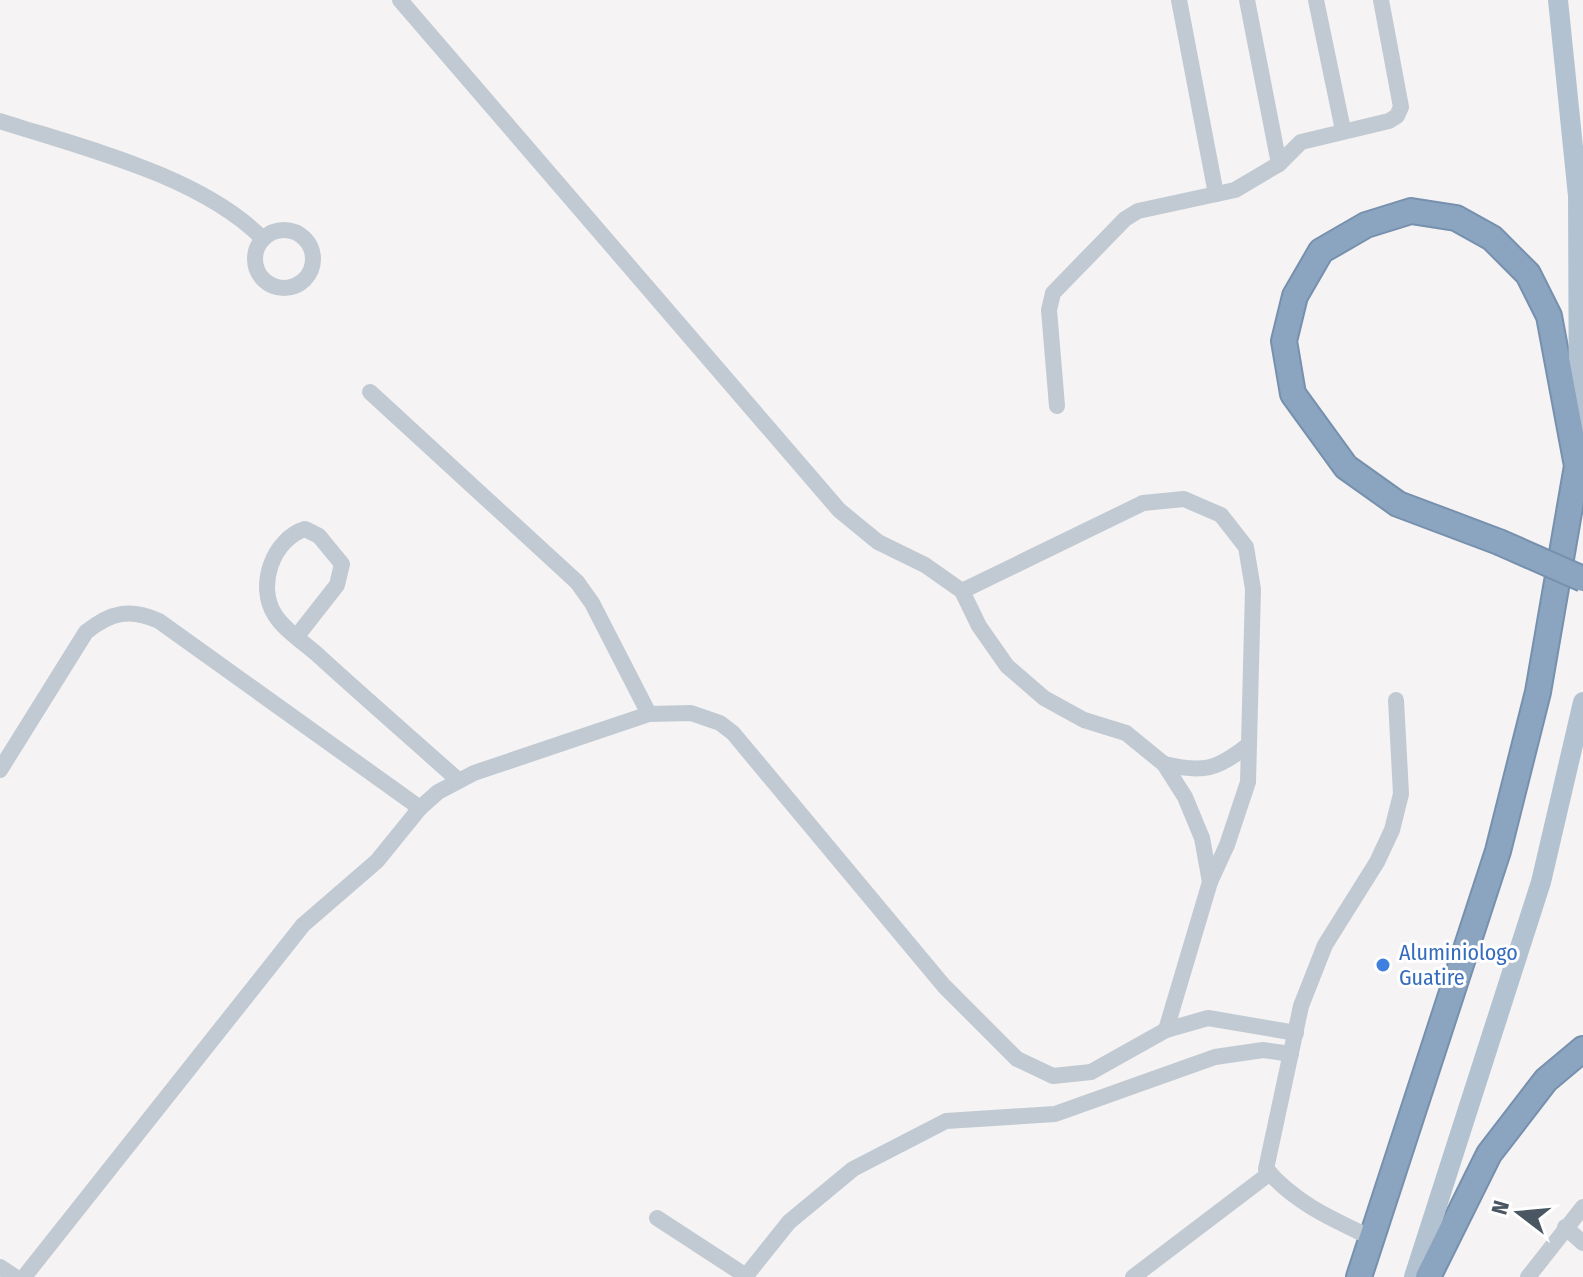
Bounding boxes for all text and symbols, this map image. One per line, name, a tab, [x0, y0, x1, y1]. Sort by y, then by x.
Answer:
place label: Aluminiologo Guatire	[1399, 939, 1518, 991]
marker: Aluminiologo Guatire	[1374, 956, 1392, 974]
north arrow	[1479, 1173, 1559, 1253]
text: N	[1485, 1198, 1515, 1218]

